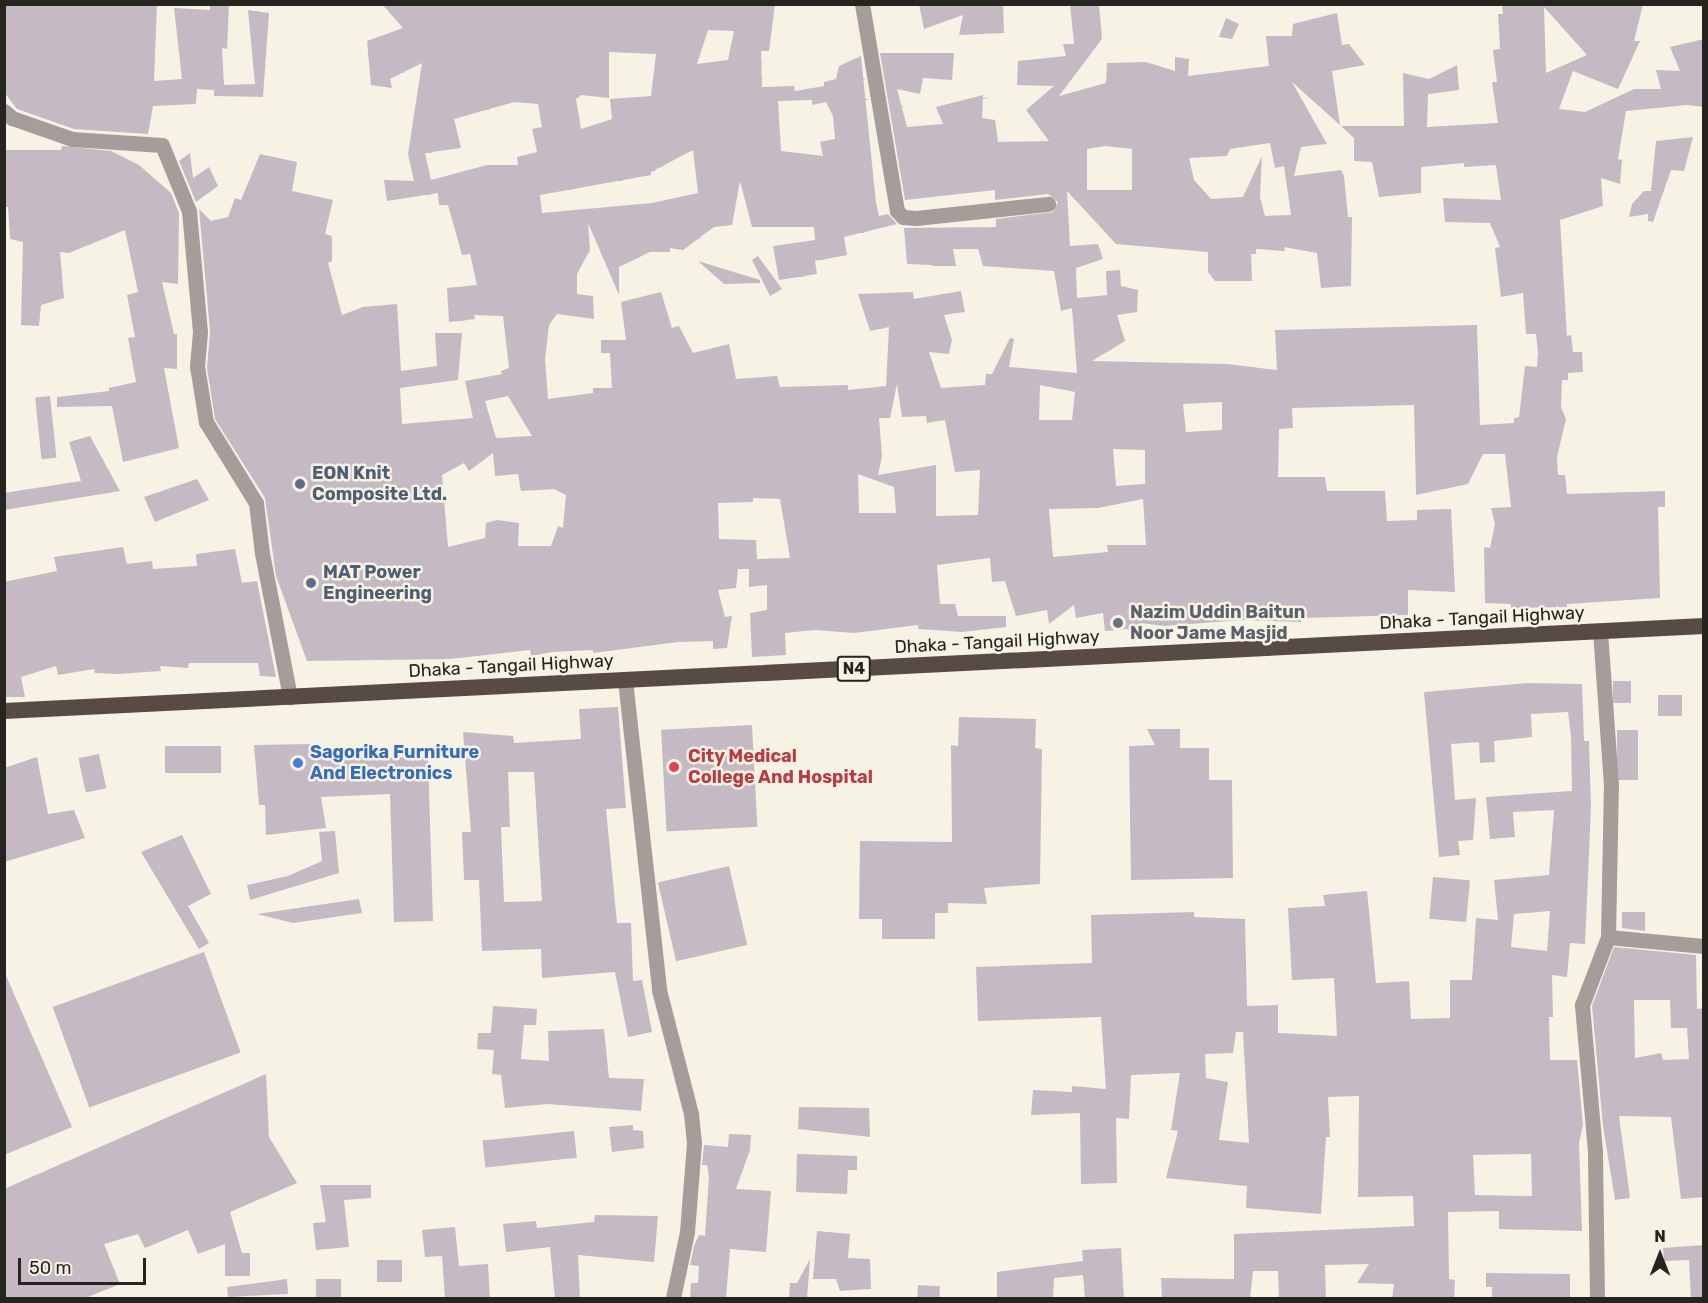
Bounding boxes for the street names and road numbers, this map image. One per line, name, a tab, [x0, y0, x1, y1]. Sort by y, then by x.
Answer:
street label: Dhaka - Tangail Highway	[1379, 602, 1585, 634]
street label: Dhaka - Tangail Highway	[894, 626, 1100, 658]
street label: Dhaka - Tangail Highway	[408, 650, 614, 682]
road number: N4	[836, 656, 872, 682]

